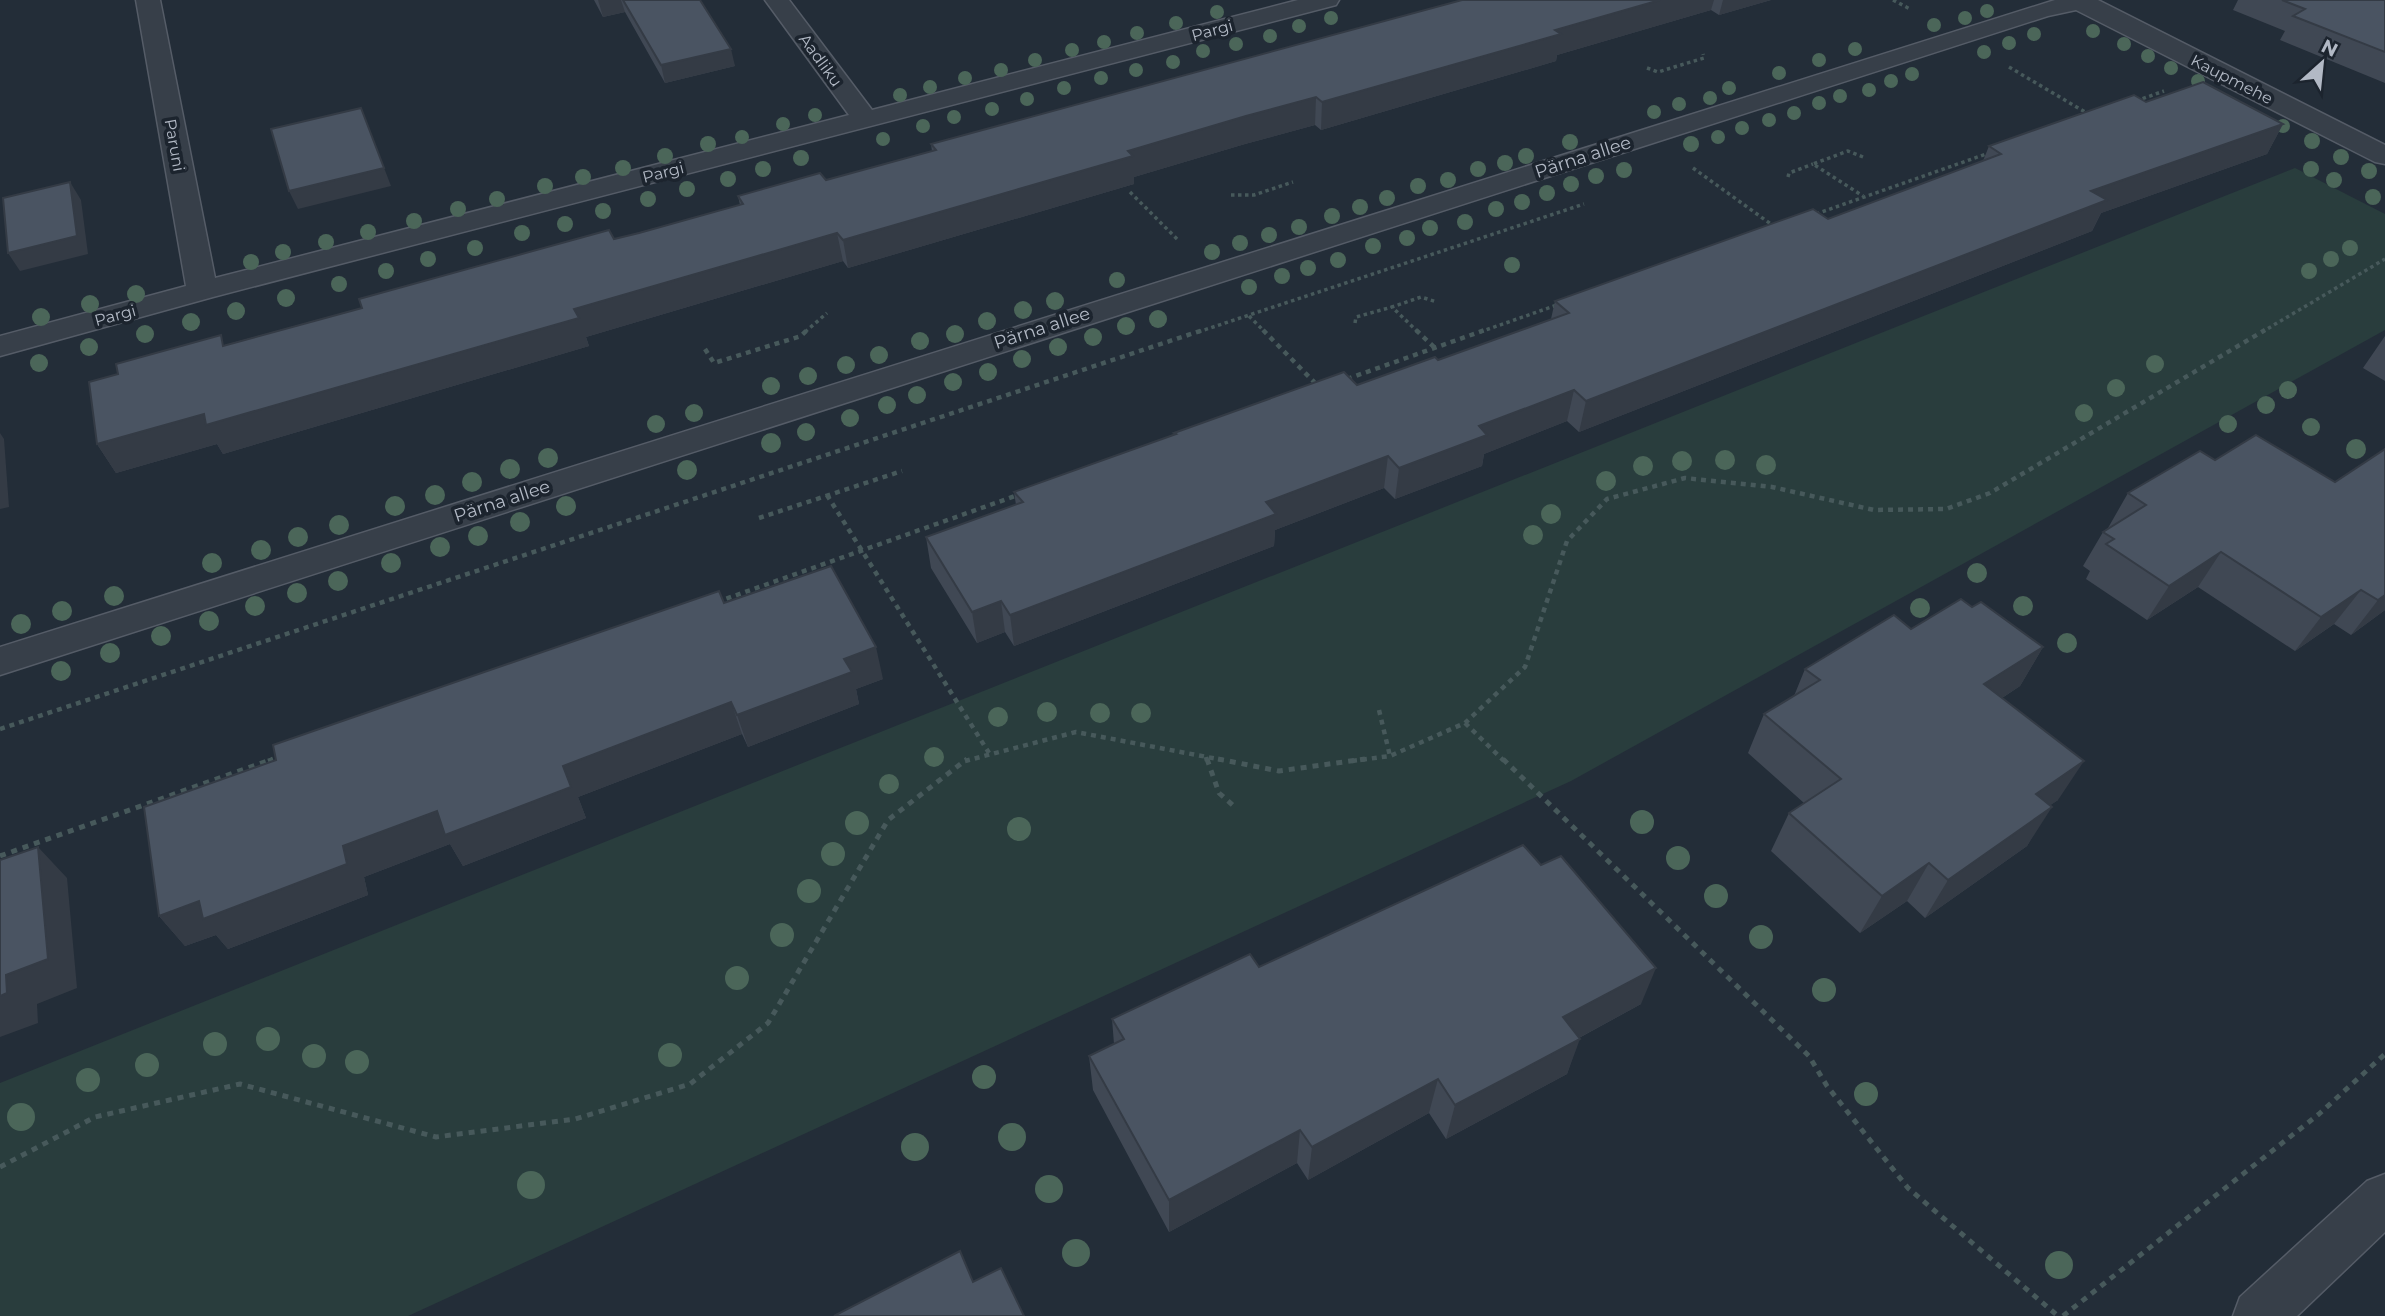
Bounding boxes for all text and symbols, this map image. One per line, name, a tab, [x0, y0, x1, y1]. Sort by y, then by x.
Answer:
street label: Pargi	[1189, 16, 1235, 45]
north arrow	[2287, 28, 2357, 98]
street label: Aadliku	[795, 30, 846, 90]
text: N	[2317, 35, 2342, 62]
street label: Kaupmehe	[2188, 51, 2276, 108]
street label: Paruni	[161, 117, 188, 173]
street label: Pärna allee	[1532, 131, 1634, 183]
street label: Pargi	[640, 158, 686, 187]
street label: Pargi	[92, 301, 138, 330]
street label: Pärna allee	[991, 302, 1093, 354]
street label: Pärna allee	[451, 475, 553, 527]

